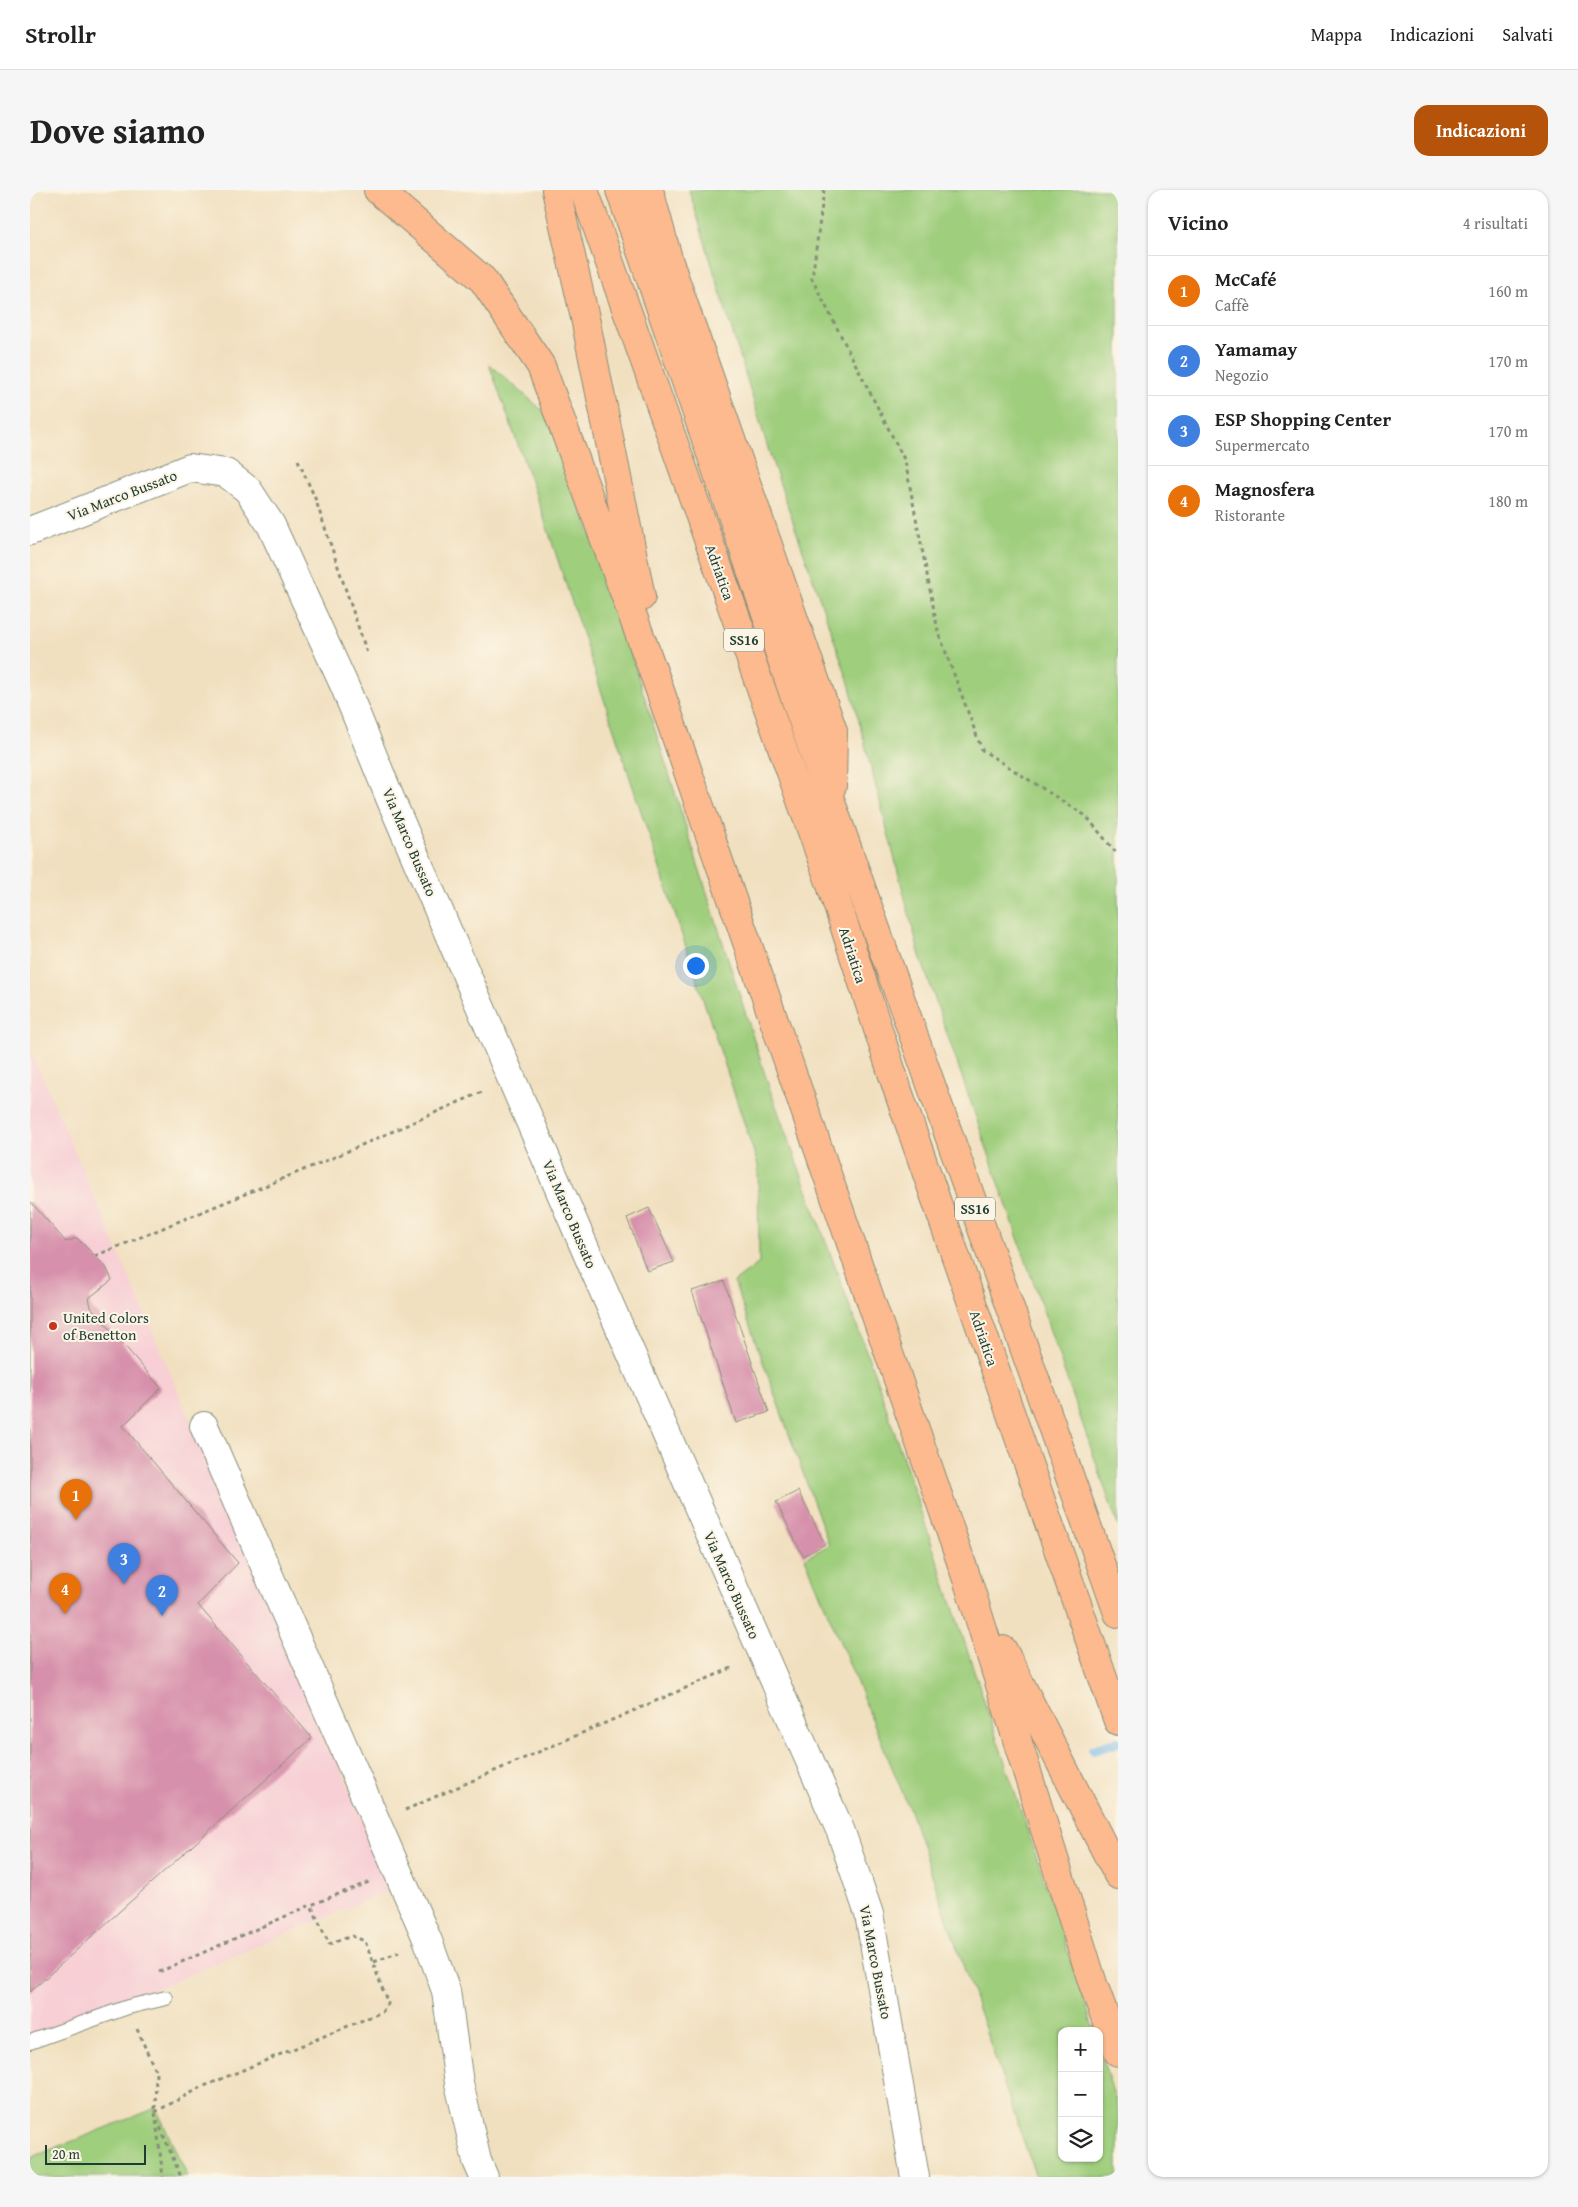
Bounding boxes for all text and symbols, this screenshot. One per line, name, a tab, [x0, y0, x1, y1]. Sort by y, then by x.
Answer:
text: Strollr	[25, 17, 96, 52]
text: Mappa	[1311, 21, 1362, 48]
text: Indicazioni	[1390, 21, 1474, 48]
text: Salvati	[1502, 21, 1553, 48]
text: Dove siamo	[30, 105, 205, 156]
button: Indicazioni	[1414, 105, 1548, 156]
text: Vicino	[1168, 207, 1228, 238]
text: 4 risultati	[1463, 211, 1528, 235]
text: McCafé	[1215, 265, 1277, 293]
text: 1	[1180, 279, 1188, 303]
text: 160 m	[1488, 279, 1528, 303]
text: Caffè	[1215, 293, 1249, 317]
text: Yamamay	[1215, 335, 1297, 363]
text: 2	[1180, 349, 1188, 373]
text: 170 m	[1488, 349, 1528, 373]
text: Negozio	[1215, 363, 1269, 387]
text: ESP Shopping Center	[1215, 405, 1391, 433]
text: 3	[1180, 419, 1188, 443]
text: 170 m	[1488, 419, 1528, 443]
text: Supermercato	[1215, 433, 1310, 457]
street label: Via Marco Bussato	[64, 464, 180, 526]
text: Magnosfera	[1215, 475, 1315, 503]
text: 4	[1180, 489, 1188, 513]
text: 180 m	[1488, 489, 1528, 513]
text: Ristorante	[1215, 503, 1285, 527]
street label: Adriatica	[700, 541, 740, 603]
road number: SS16	[724, 628, 764, 652]
street label: Via Marco Bussato	[378, 785, 442, 900]
street label: Adriatica	[834, 924, 872, 986]
your location	[683, 953, 709, 979]
street label: Via Marco Bussato	[538, 1157, 602, 1272]
road number: SS16	[955, 1198, 995, 1220]
place label: United Colors of Benetton	[63, 1307, 149, 1345]
street label: Adriatica	[965, 1307, 1003, 1369]
marker: United Colors of Benetton	[47, 1320, 59, 1332]
pin: 1	[60, 1479, 92, 1520]
street label: Via Marco Bussato	[699, 1528, 765, 1643]
pin: 3	[108, 1543, 140, 1584]
pin: 4	[49, 1573, 81, 1614]
pin: 2	[146, 1575, 178, 1616]
street label: Via Marco Bussato	[855, 1903, 897, 2021]
map controls	[1058, 2027, 1103, 2162]
button: +	[1058, 2027, 1103, 2072]
button: −	[1058, 2072, 1103, 2117]
button: layers	[1058, 2117, 1103, 2162]
scale bar	[45, 2142, 146, 2165]
text: 20 m	[52, 2144, 80, 2164]

